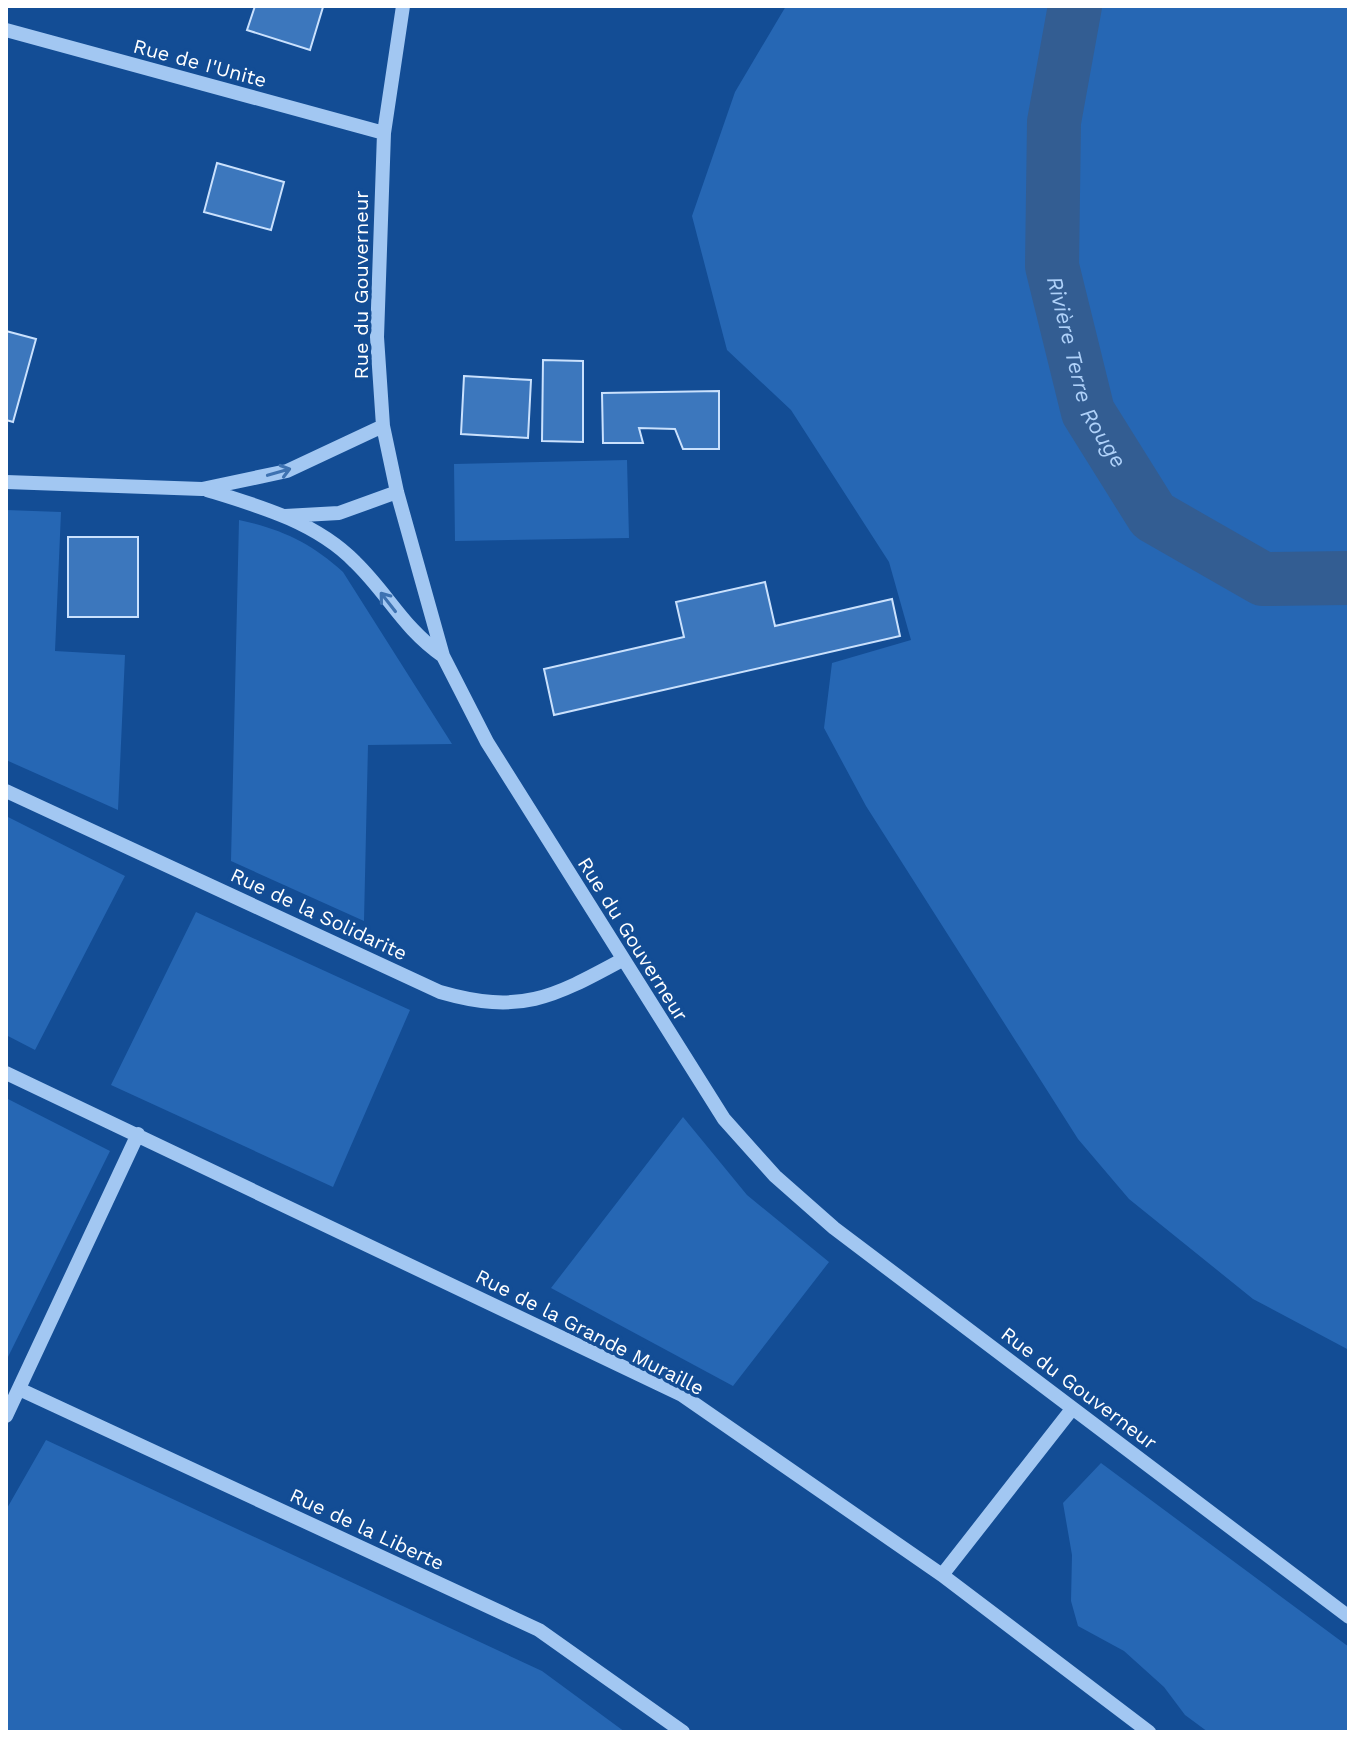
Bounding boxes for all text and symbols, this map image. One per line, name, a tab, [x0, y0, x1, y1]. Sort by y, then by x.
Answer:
street label: Rue de I'Unite	[131, 34, 269, 92]
street label: Rue du Gouverneur	[349, 191, 373, 379]
water label: Rivière Terre Rouge	[1042, 274, 1132, 472]
one-way arrow	[265, 464, 291, 479]
one-way arrow	[379, 592, 397, 613]
street label: Rue du Gouverneur	[573, 853, 693, 1025]
street label: Rue de la Solidarite	[227, 863, 411, 965]
street label: Rue de la Grande Muraille	[472, 1264, 708, 1400]
street label: Rue du Gouverneur	[996, 1322, 1162, 1454]
street label: Rue de la Liberte	[286, 1483, 448, 1575]

